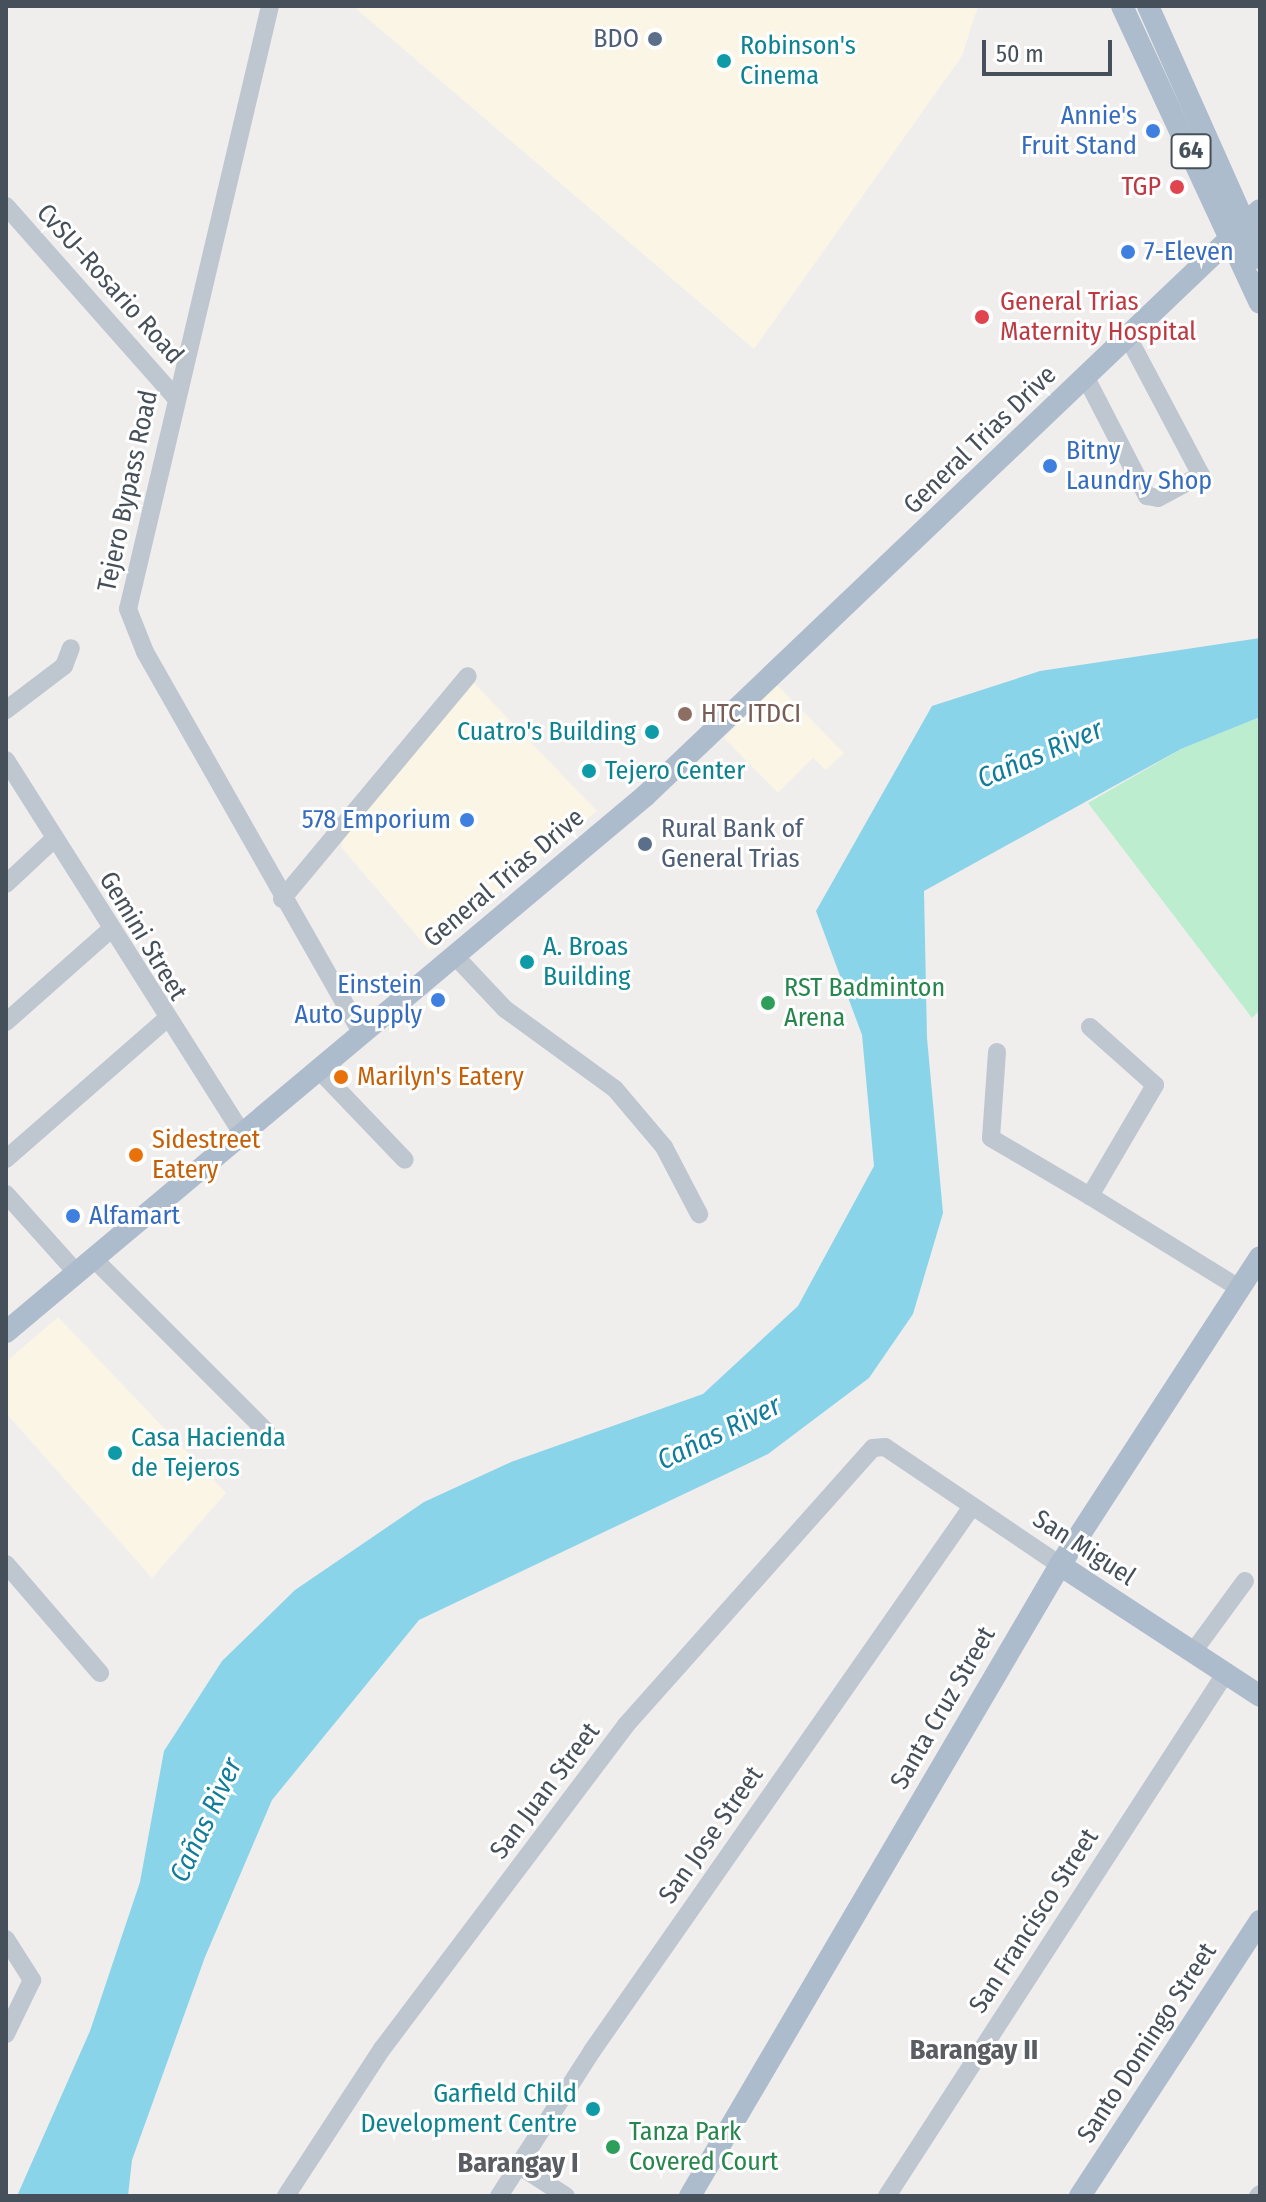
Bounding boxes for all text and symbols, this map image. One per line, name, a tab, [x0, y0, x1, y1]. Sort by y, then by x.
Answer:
place label: BDO	[593, 23, 639, 55]
scale bar	[986, 24, 1116, 74]
marker: BDO	[646, 30, 664, 48]
place label: Robinson's Cinema	[740, 30, 856, 92]
text: 50 m	[996, 40, 1044, 68]
marker: Robinson's Cinema	[715, 52, 733, 70]
place label: Annie's Fruit Stand	[1021, 100, 1137, 162]
marker: Annie's Fruit Stand	[1144, 122, 1162, 140]
road number: 64	[1169, 131, 1213, 171]
place label: TGP	[1121, 171, 1161, 203]
marker: TGP	[1168, 178, 1186, 196]
street label: CvSU–Rosario Road	[30, 198, 190, 370]
place label: 7-Eleven	[1144, 236, 1234, 268]
marker: 7-Eleven	[1119, 243, 1137, 261]
place label: General Trias Maternity Hospital	[1000, 286, 1196, 348]
marker: General Trias Maternity Hospital	[971, 306, 993, 328]
street label: General Trias Drive	[897, 359, 1063, 521]
street label: Tejero Bypass Road	[91, 388, 165, 594]
place label: Bitny Laundry Shop	[1066, 435, 1212, 496]
marker: Bitny Laundry Shop	[1041, 457, 1059, 475]
place label: HTC ITDCI	[701, 698, 801, 730]
marker: HTC ITDCI	[676, 705, 694, 723]
water label: Cañas River	[972, 713, 1108, 795]
place label: Cuatro's Building	[457, 716, 636, 748]
marker: Cuatro's Building	[643, 723, 661, 741]
place label: Tejero Center	[605, 755, 745, 787]
marker: Tejero Center	[580, 762, 598, 780]
street label: General Trias Drive	[417, 802, 591, 954]
place label: 578 Emporium	[302, 804, 451, 836]
marker: 578 Emporium	[458, 811, 476, 829]
place label: Rural Bank of General Trias	[661, 813, 803, 874]
marker: Rural Bank of General Trias	[636, 835, 654, 853]
street label: Gemini Street	[92, 866, 194, 1006]
place label: A. Broas Building	[543, 931, 631, 992]
marker: A. Broas Building	[518, 953, 536, 971]
place label: Einstein Auto Supply	[294, 969, 422, 1030]
place label: RST Badminton Arena	[784, 972, 945, 1034]
marker: Einstein Auto Supply	[429, 991, 447, 1009]
marker: RST Badminton Arena	[759, 994, 777, 1012]
place label: Marilyn's Eatery	[357, 1061, 524, 1093]
marker: Marilyn's Eatery	[332, 1068, 350, 1086]
place label: Sidestreet Eatery	[152, 1124, 260, 1186]
marker: Sidestreet Eatery	[127, 1146, 145, 1164]
place label: Alfamart	[89, 1200, 180, 1232]
marker: Alfamart	[64, 1207, 82, 1225]
water label: Cañas River	[652, 1389, 786, 1477]
place label: Casa Hacienda de Tejeros	[131, 1422, 286, 1484]
marker: Casa Hacienda de Tejeros	[106, 1444, 124, 1462]
street label: San Miguel	[1027, 1503, 1141, 1593]
street label: Santa Cruz Street	[884, 1621, 1002, 1795]
street label: San Juan Street	[484, 1717, 606, 1865]
water label: Cañas River	[163, 1753, 249, 1887]
street label: San Jose Street	[652, 1760, 770, 1910]
street label: San Francisco Street	[963, 1823, 1105, 2019]
street label: Santo Domingo Street	[1071, 1937, 1223, 2149]
district label: Barangay II	[910, 2033, 1038, 2067]
place label: Garfield Child Development Centre	[361, 2078, 577, 2140]
marker: Garfield Child Development Centre	[584, 2100, 602, 2118]
place label: Tanza Park Covered Court	[629, 2116, 778, 2178]
marker: Tanza Park Covered Court	[604, 2138, 622, 2156]
district label: Barangay I	[457, 2146, 579, 2180]

